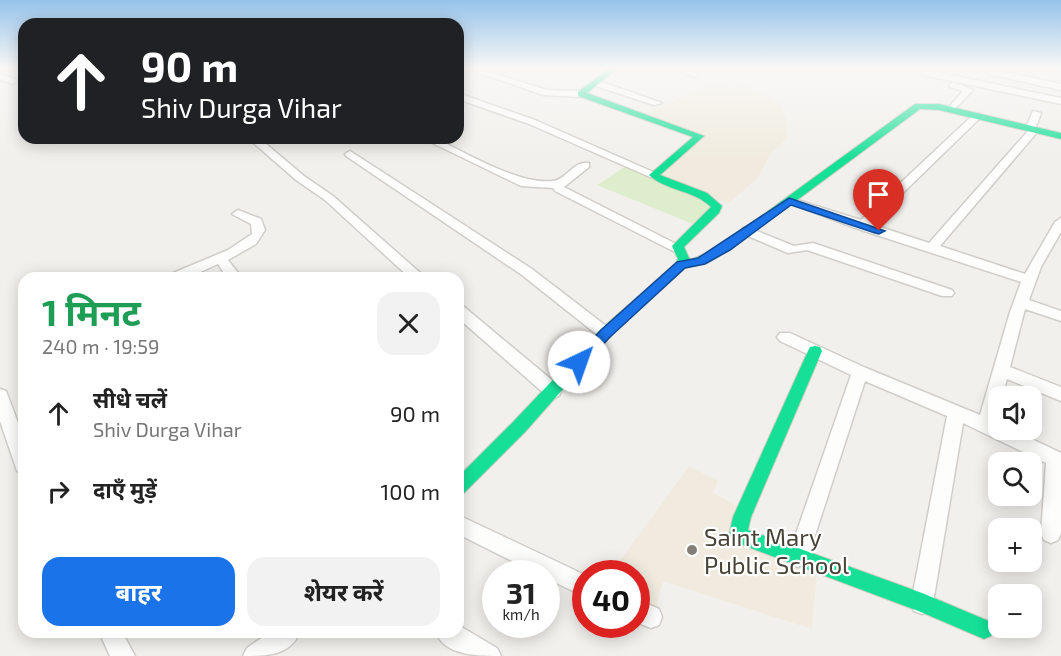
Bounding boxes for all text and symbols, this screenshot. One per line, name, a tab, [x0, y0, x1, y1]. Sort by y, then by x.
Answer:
text: 90 m	[141, 40, 238, 90]
icon: ahead	[42, 42, 120, 120]
text: Shiv Durga Vihar	[141, 91, 342, 123]
pin	[853, 169, 904, 231]
icon: arrive	[862, 178, 895, 211]
text: 1 मिनट	[42, 290, 141, 333]
button: close	[377, 292, 440, 355]
position arrow	[547, 330, 611, 394]
text: 240 m · 19:59	[42, 334, 160, 358]
text: सीधे चलें	[93, 386, 167, 412]
map controls	[988, 386, 1042, 638]
button: sound	[988, 386, 1042, 440]
icon: ahead	[42, 397, 75, 430]
text: 90 m	[390, 400, 440, 426]
text: Shiv Durga Vihar	[93, 417, 242, 441]
button: search	[988, 452, 1042, 506]
icon: right	[42, 475, 75, 508]
text: दाएँ मुड़ें	[93, 476, 157, 502]
text: 100 m	[381, 478, 440, 504]
button: +	[988, 518, 1042, 572]
place label: Saint Mary Public School	[704, 522, 849, 579]
marker: Saint Mary Public School	[685, 543, 699, 557]
button: बाहर	[42, 557, 235, 626]
button: शेयर करें	[247, 557, 440, 626]
speed limit sign: 40	[572, 560, 650, 638]
text: 31	[506, 574, 536, 610]
button: −	[988, 584, 1042, 638]
text: km/h	[502, 605, 540, 623]

